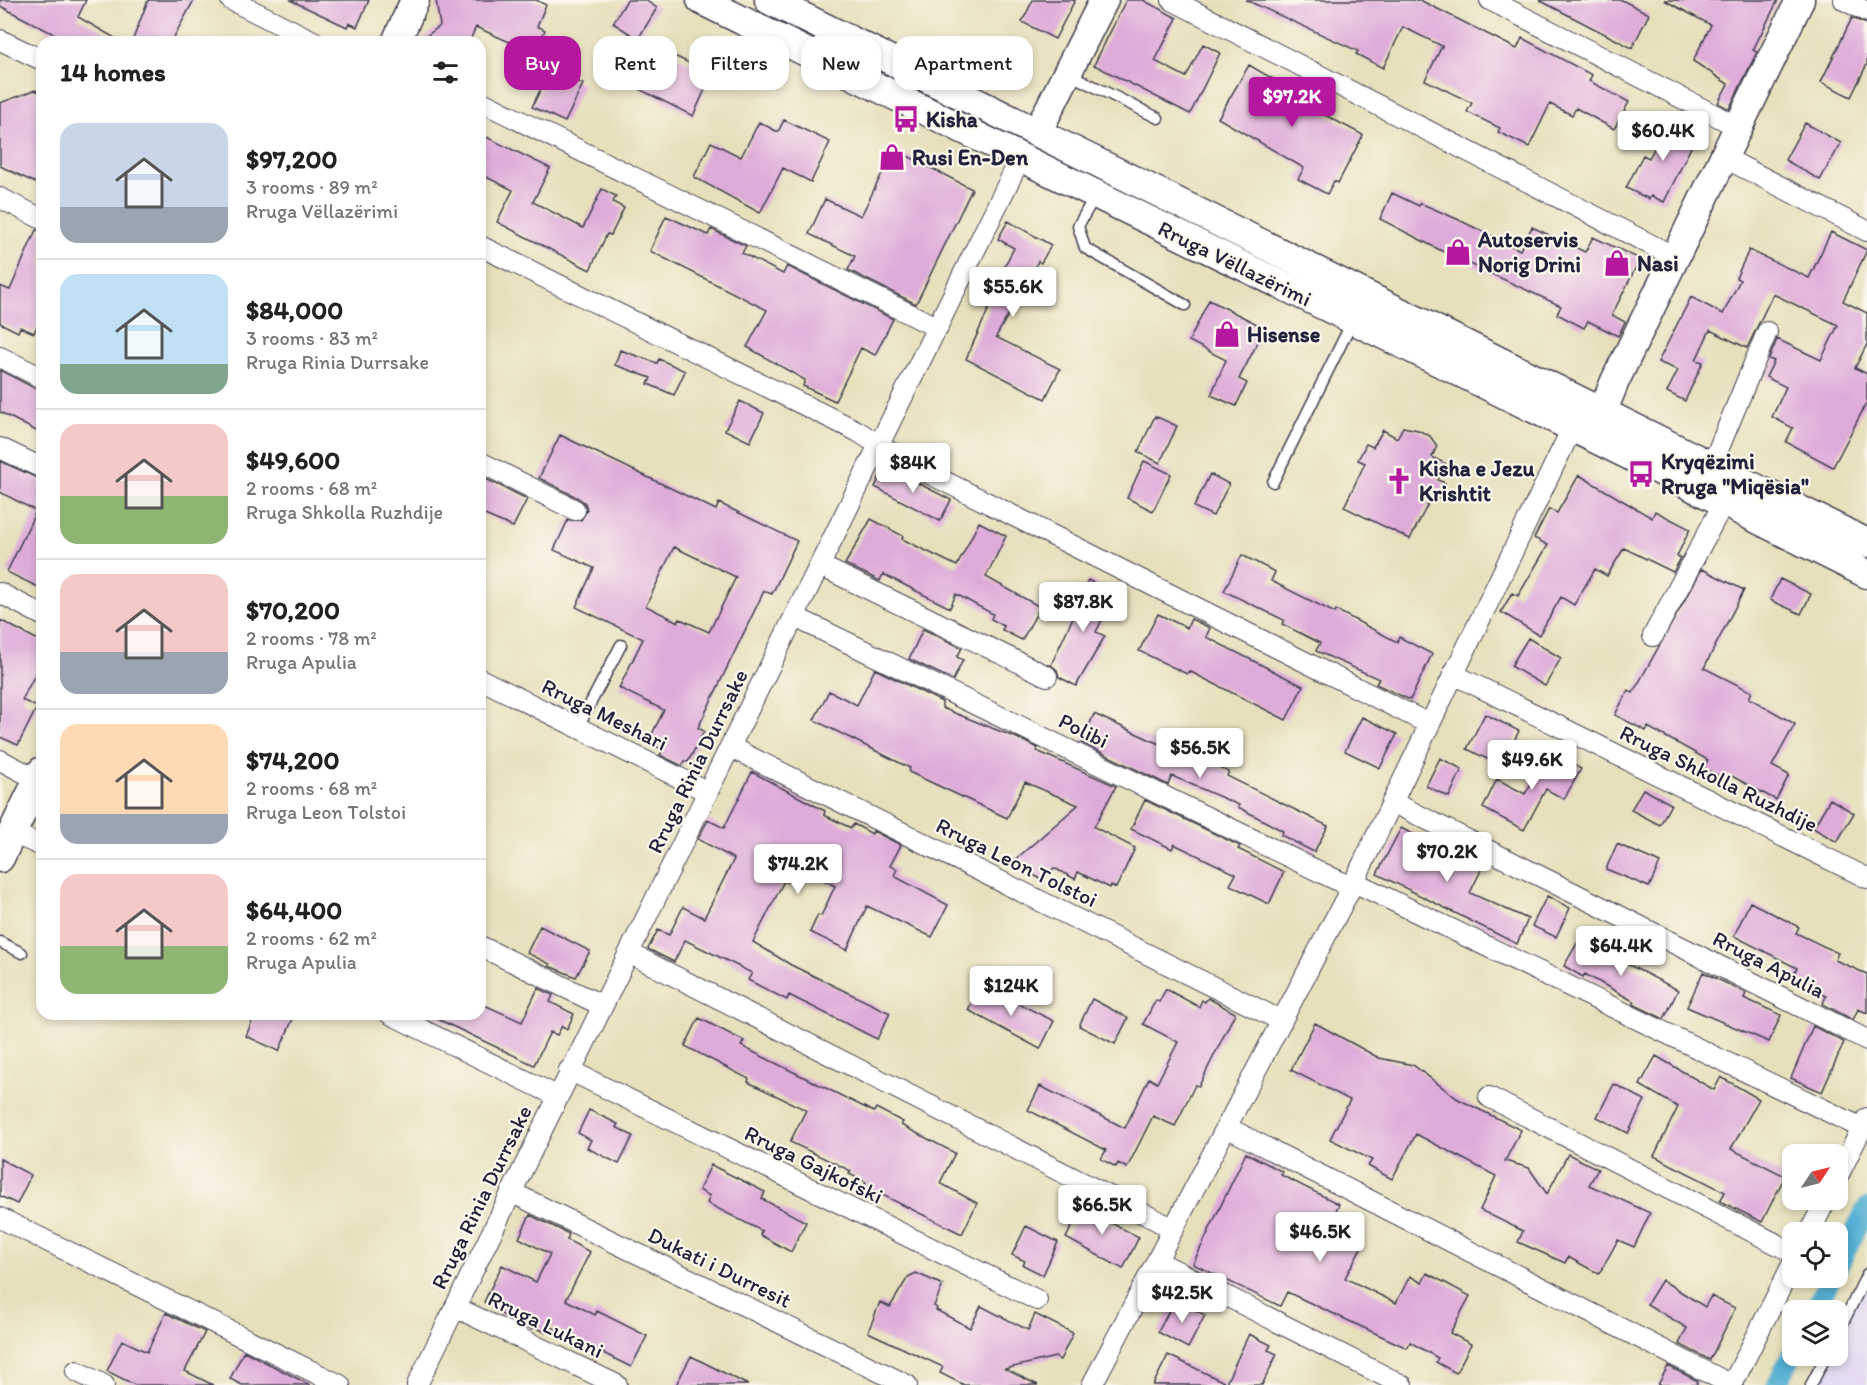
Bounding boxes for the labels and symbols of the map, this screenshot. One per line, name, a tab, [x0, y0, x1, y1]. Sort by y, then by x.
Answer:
pin: $97.2K	[1243, 77, 1341, 128]
bus stop icon: Kisha	[891, 104, 921, 134]
place label: Kisha	[926, 106, 978, 133]
pin: $60.4K	[1614, 111, 1712, 162]
shop icon: Rusi En-Den	[877, 142, 907, 172]
place label: Rusi En-Den	[912, 144, 1029, 171]
street label: Rruga Vëllazërimi	[1154, 215, 1316, 312]
place label: Autoservis Norig Drini	[1477, 226, 1581, 278]
shop icon: Autoservis Norig Drini	[1443, 237, 1473, 267]
shop icon: Nasi	[1602, 248, 1632, 278]
place label: Nasi	[1637, 250, 1679, 277]
pin: $55.6K	[964, 267, 1062, 318]
shop icon: Hisense	[1212, 319, 1242, 349]
place label: Hisense	[1247, 321, 1321, 348]
pin: $84K	[877, 443, 949, 494]
place label: Kryqëzimi Rruga "Miqësia"	[1661, 448, 1809, 500]
place label: Kisha e Jezu Krishtit	[1419, 455, 1534, 507]
bus stop icon: Kryqëzimi Rruga "Miqësia"	[1626, 459, 1656, 489]
church icon: Kisha e Jezu Krishtit	[1384, 466, 1414, 496]
pin: $87.8K	[1034, 582, 1132, 633]
street label: Rruga Rinia Durrsake	[641, 665, 754, 858]
street label: Rruga Meshari	[537, 672, 672, 757]
street label: Polibi	[1054, 707, 1113, 754]
street label: Rruga Shkolla Ruzhdije	[1615, 719, 1822, 838]
pin: $56.5K	[1151, 728, 1249, 779]
pin: $49.6K	[1483, 740, 1581, 791]
street label: Rruga Leon Tolstoi	[932, 812, 1102, 913]
pin: $70.2K	[1398, 832, 1496, 883]
pin: $74.2K	[749, 844, 847, 895]
street label: Rruga Apulia	[1708, 925, 1829, 1004]
pin: $64.4K	[1572, 926, 1670, 977]
pin: $124K	[969, 966, 1053, 1017]
street label: Rruga Rinia Durrsake	[425, 1101, 538, 1294]
street label: Rruga Gajkofski	[740, 1119, 887, 1210]
north arrow	[1782, 1144, 1848, 1210]
pin: $66.5K	[1053, 1185, 1151, 1236]
pin: $46.5K	[1271, 1212, 1369, 1263]
street label: Dukati i Durresit	[644, 1221, 796, 1314]
pin: $42.5K	[1133, 1273, 1231, 1324]
street label: Rruga Lukani	[484, 1285, 608, 1364]

